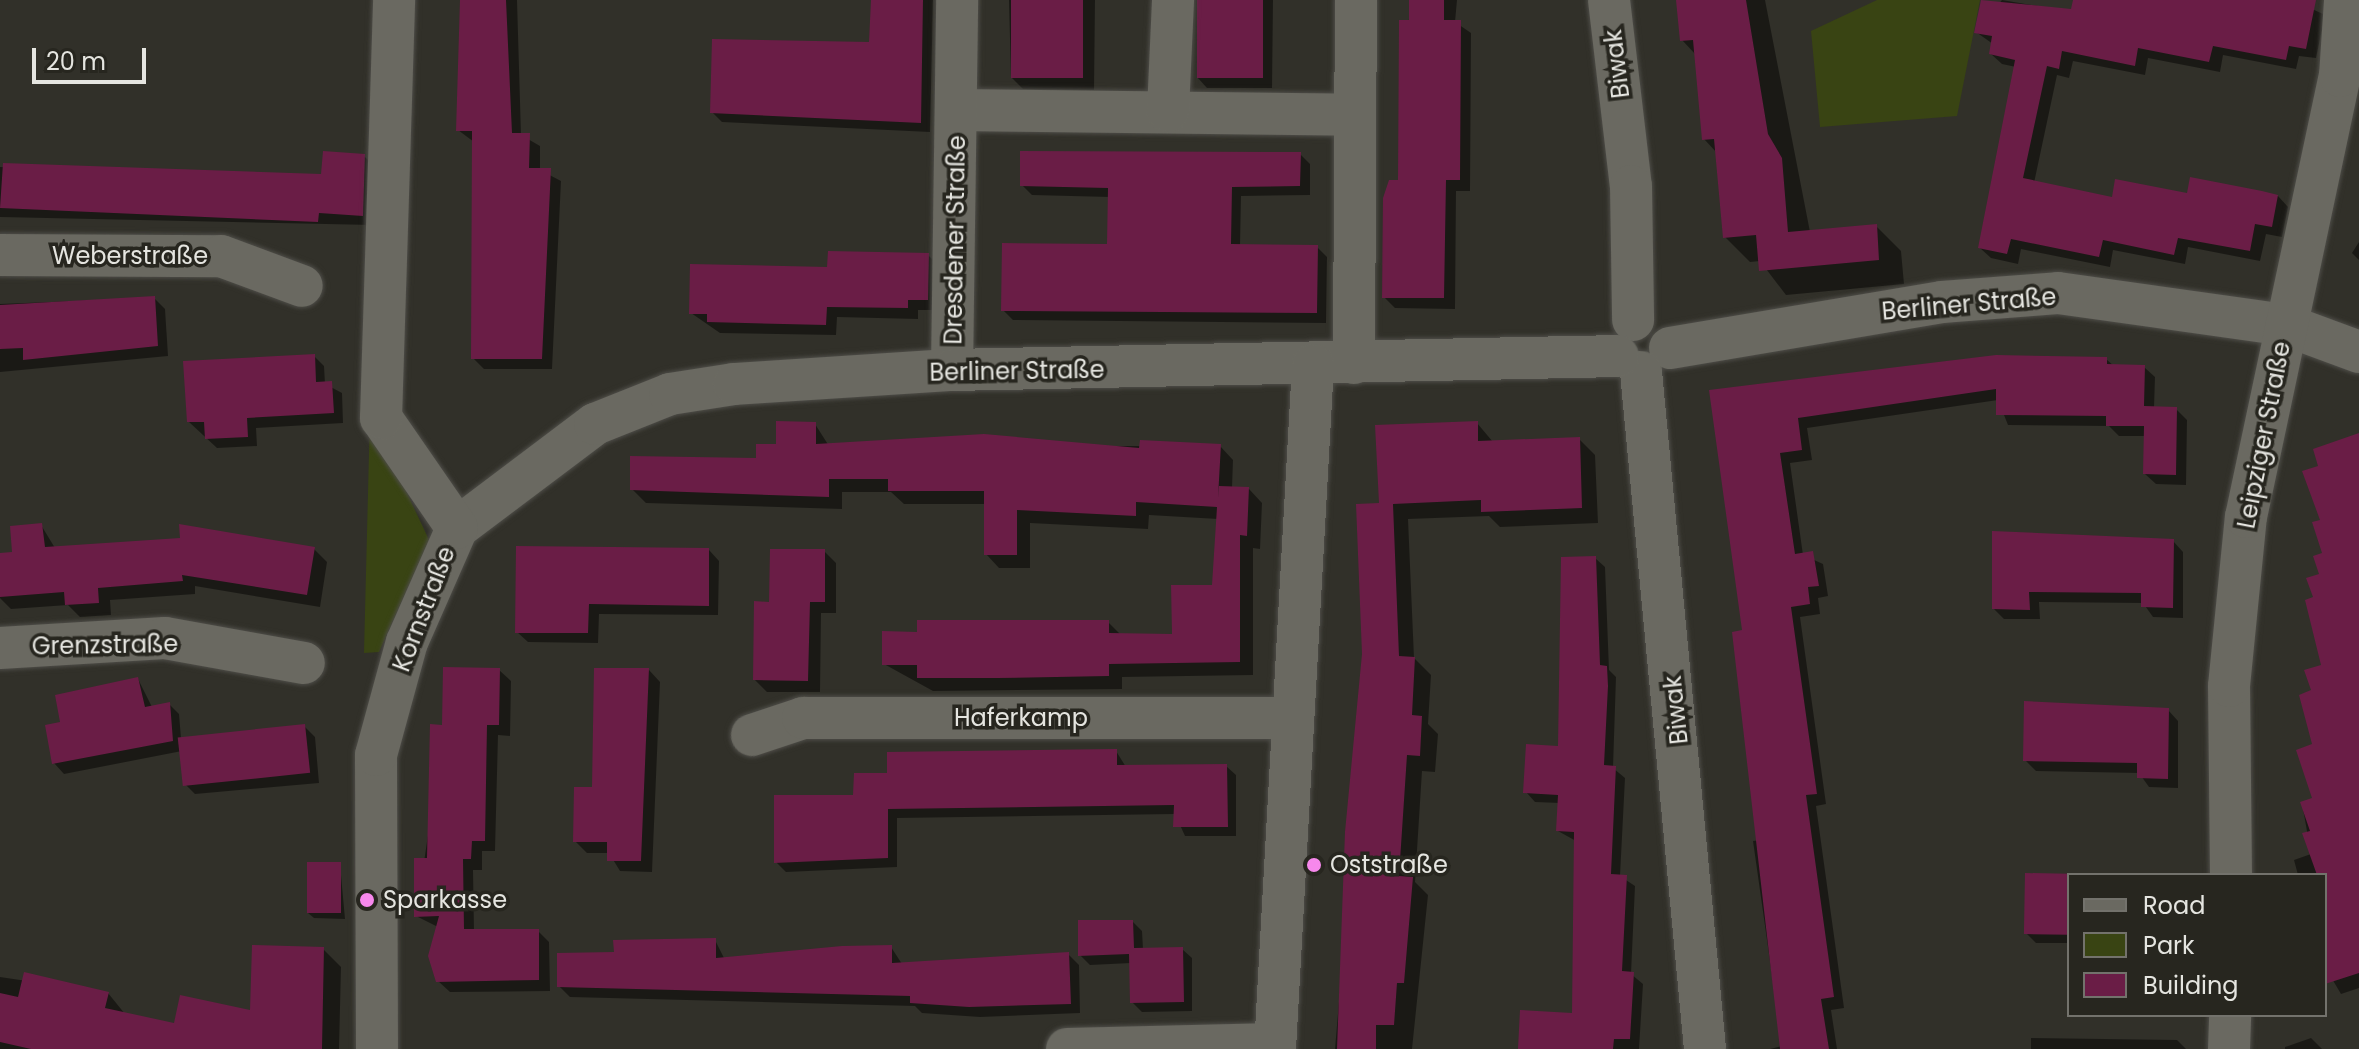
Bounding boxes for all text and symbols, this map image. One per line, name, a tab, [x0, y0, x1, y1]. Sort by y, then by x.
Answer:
street label: Biwak	[1599, 28, 1635, 100]
scale bar	[36, 32, 150, 82]
text: 20 m	[46, 45, 106, 78]
street label: Dresdener Straße	[939, 135, 971, 345]
street label: Weberstraße	[52, 242, 208, 270]
street label: Berliner Straße	[1880, 282, 2058, 326]
street label: Leipziger Straße	[2232, 339, 2296, 531]
street label: Berliner Straße	[929, 355, 1105, 387]
street label: Kornstraße	[387, 542, 461, 676]
street label: Grenzstraße	[32, 629, 178, 661]
street label: Biwak	[1658, 674, 1694, 746]
street label: Haferkamp	[954, 704, 1088, 732]
place label: Oststraße	[1330, 851, 1448, 879]
marker: Oststraße	[1305, 856, 1323, 874]
legend	[2067, 873, 2327, 1017]
place label: Sparkasse	[383, 886, 507, 914]
text: Road	[2143, 889, 2205, 922]
marker: Sparkasse	[358, 891, 376, 909]
text: Park	[2143, 929, 2194, 962]
text: Building	[2143, 969, 2239, 1002]

